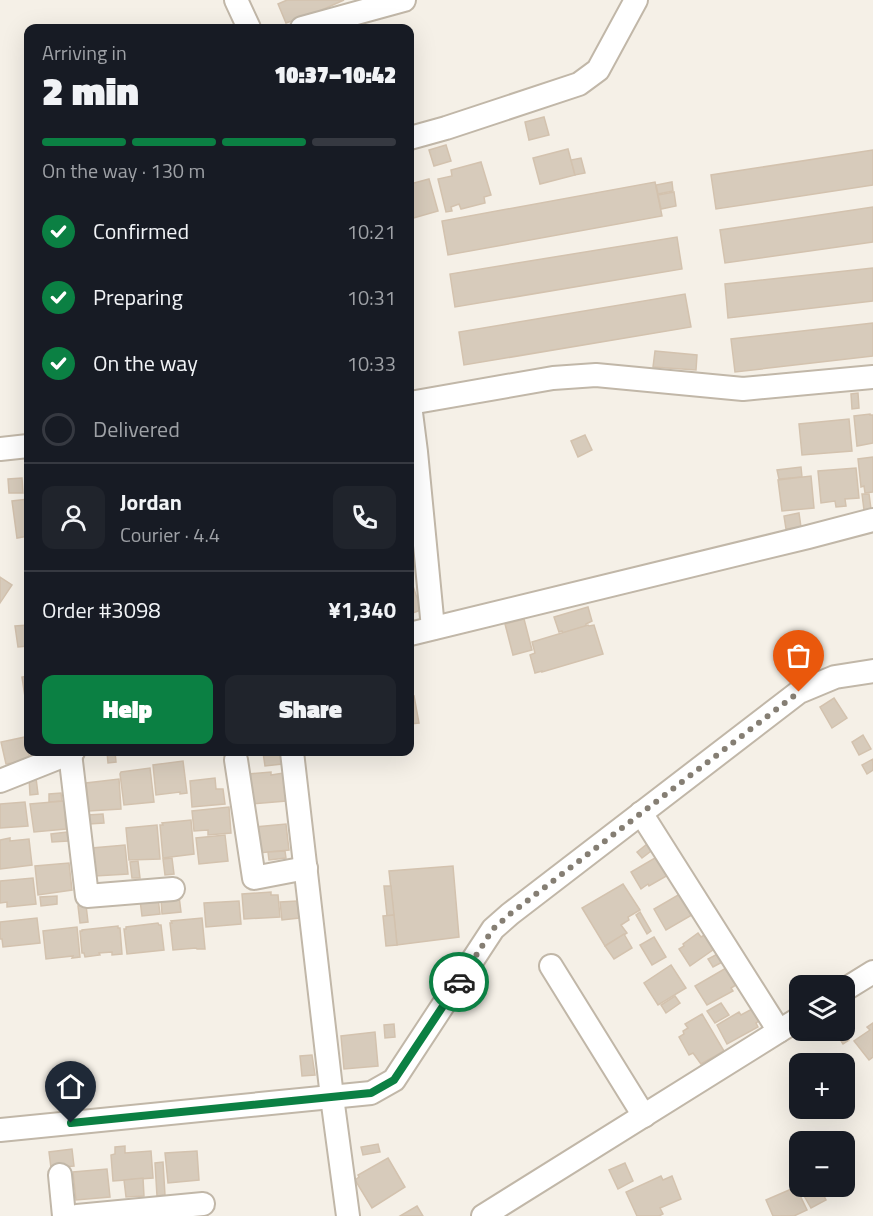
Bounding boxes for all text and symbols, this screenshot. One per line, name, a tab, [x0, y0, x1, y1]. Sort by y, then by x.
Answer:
text: Arriving in	[42, 37, 127, 68]
text: 10:37–10:42	[274, 58, 396, 92]
text: 2 min	[42, 61, 139, 120]
text: On the way · 130 m	[42, 155, 205, 186]
text: Confirmed	[93, 214, 189, 248]
icon: check	[42, 215, 75, 248]
text: 10:21	[347, 216, 396, 247]
text: Preparing	[93, 280, 183, 314]
icon: check	[42, 281, 75, 314]
text: 10:31	[347, 282, 396, 313]
text: On the way	[93, 346, 198, 380]
icon: check	[42, 347, 75, 380]
text: 10:33	[347, 348, 396, 379]
text: Delivered	[93, 412, 180, 446]
text: Jordan	[120, 485, 182, 519]
button: person	[42, 486, 105, 549]
button: phone	[333, 486, 396, 549]
text: Courier · 4.4	[120, 519, 220, 550]
text: Order #3098	[42, 593, 161, 627]
text: ¥1,340	[329, 593, 396, 627]
pin	[773, 630, 824, 692]
icon: bag	[782, 639, 815, 672]
button: Help	[42, 675, 213, 744]
button: Share	[225, 675, 396, 744]
courier	[429, 952, 489, 1012]
icon: car	[443, 966, 476, 999]
map controls	[789, 975, 855, 1197]
button: layers	[789, 975, 855, 1041]
button: +	[789, 1053, 855, 1119]
pin	[45, 1061, 96, 1123]
icon: home	[54, 1070, 87, 1103]
button: −	[789, 1131, 855, 1197]

